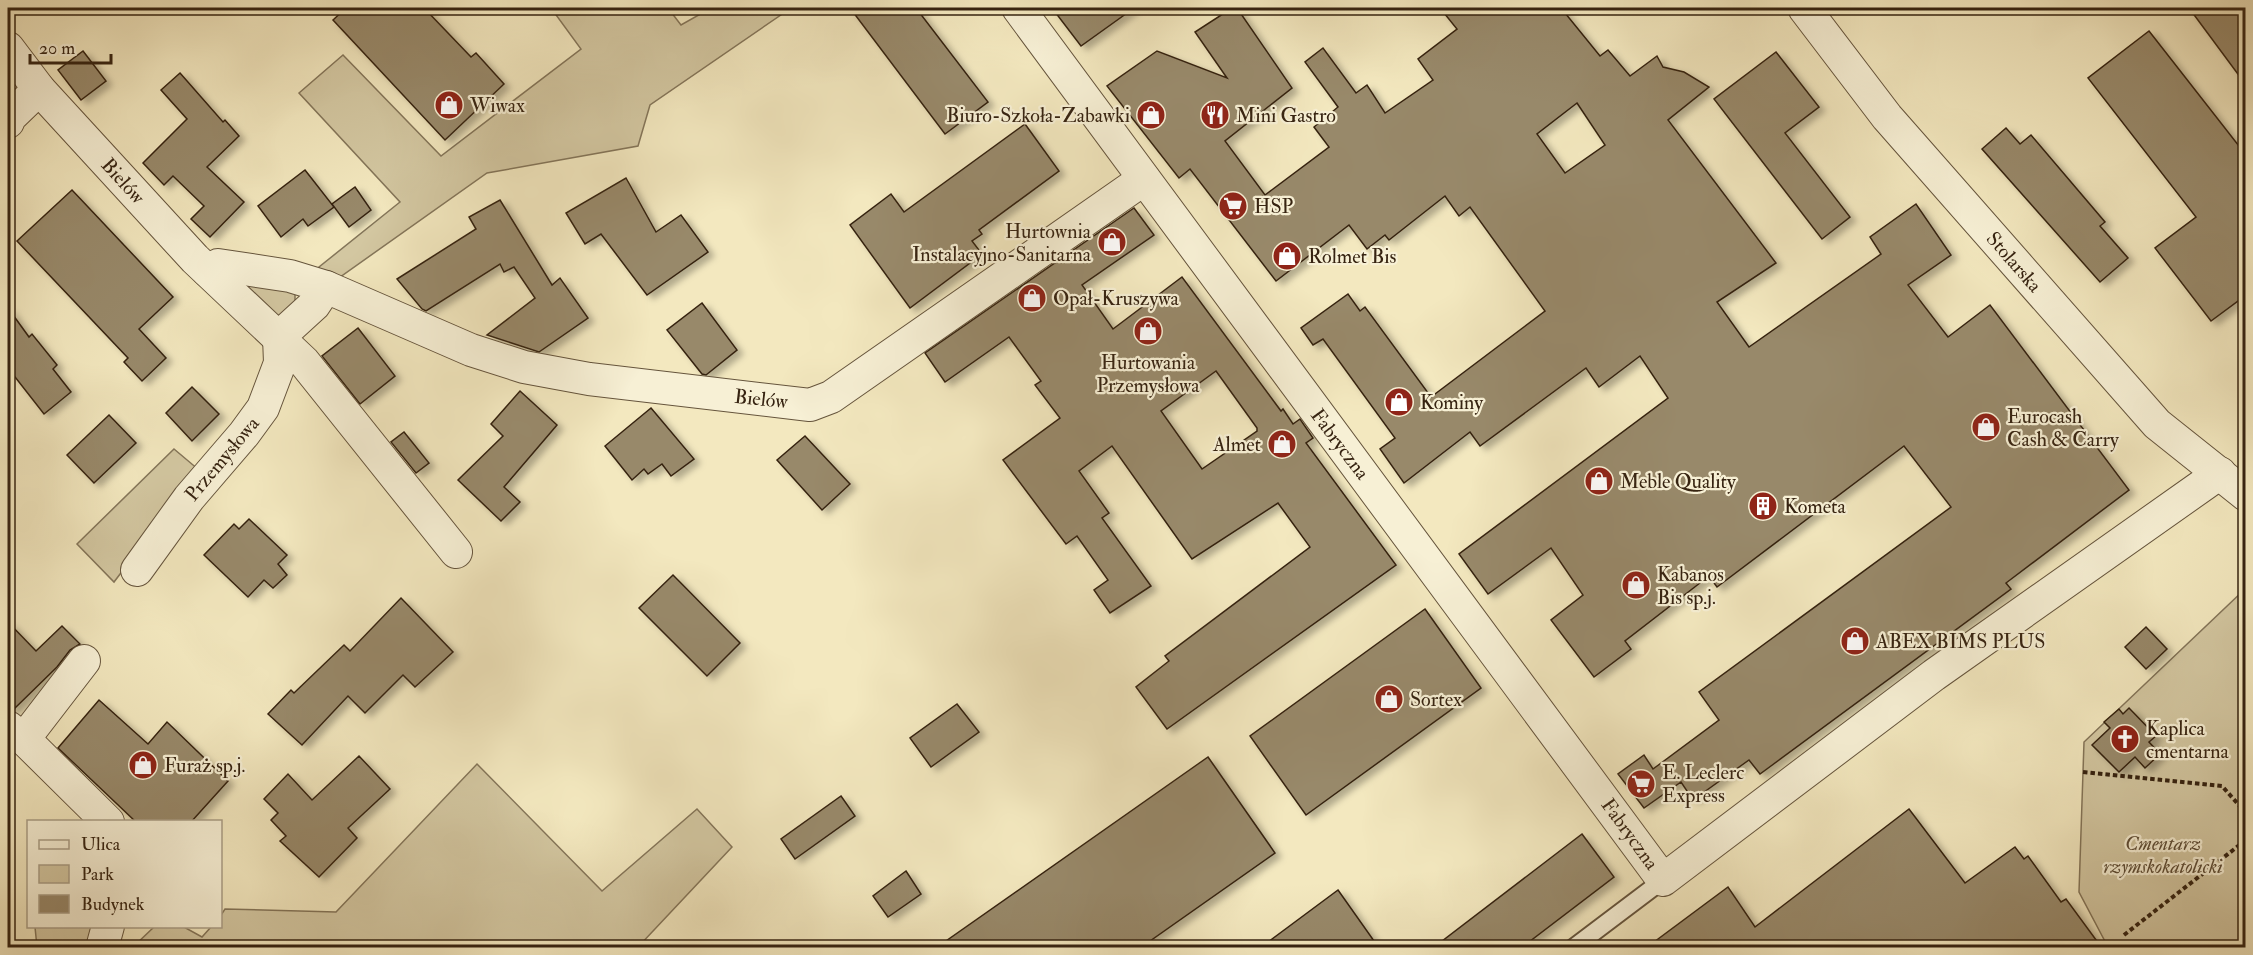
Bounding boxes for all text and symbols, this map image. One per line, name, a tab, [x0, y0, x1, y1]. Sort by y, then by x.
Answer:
scale bar	[30, 27, 111, 65]
text: 20 m	[39, 37, 75, 60]
shop icon: Wiwax	[433, 89, 465, 121]
place label: Wiwax	[469, 93, 525, 118]
shop icon: Biuro-Szkoła-Zabawki	[1135, 99, 1167, 131]
restaurant icon: Mini Gastro	[1199, 99, 1231, 131]
place label: Biuro-Szkoła-Zabawki	[946, 103, 1130, 128]
place label: Mini Gastro	[1236, 103, 1336, 128]
street label: Bielów	[96, 153, 151, 210]
supermarket icon: HSP	[1217, 190, 1249, 222]
place label: HSP	[1254, 194, 1294, 219]
place label: Hurtownia Instalacyjno-Sanitarna	[912, 219, 1092, 267]
shop icon: Hurtownia Instalacyjno-Sanitarna	[1096, 226, 1128, 258]
street label: Stolarska	[1981, 227, 2048, 298]
shop icon: Rolmet Bis	[1271, 240, 1303, 272]
place label: Rolmet Bis	[1308, 244, 1397, 269]
shop icon: Opał-Kruszywa	[1016, 282, 1048, 314]
place label: Opał-Kruszywa	[1053, 286, 1180, 312]
shop icon: Hurtowania Przemysłowa	[1132, 315, 1164, 347]
place label: Hurtowania Przemysłowa	[1097, 350, 1200, 398]
street label: Bielów	[733, 384, 790, 414]
shop icon: Kominy	[1383, 386, 1415, 418]
place label: Kominy	[1420, 390, 1484, 415]
street label: Fabryczna	[1305, 404, 1375, 485]
place label: Eurocash Cash & Carry	[2007, 404, 2120, 452]
street label: Przemysłowa	[179, 411, 265, 506]
shop icon: Eurocash Cash & Carry	[1970, 411, 2002, 443]
shop icon: Almet	[1266, 428, 1298, 460]
place label: Almet	[1212, 432, 1262, 457]
shop icon: Meble Quality	[1583, 465, 1615, 497]
place label: Meble Quality	[1620, 469, 1737, 494]
building icon: Kometa	[1747, 490, 1779, 522]
place label: Kometa	[1784, 494, 1847, 519]
place label: Kabanos Bis sp.j.	[1657, 562, 1724, 611]
shop icon: Kabanos Bis sp.j.	[1620, 569, 1652, 601]
shop icon: ABEX BIMS PLUS	[1839, 625, 1871, 657]
place label: ABEX BIMS PLUS	[1875, 629, 2045, 654]
shop icon: Sortex	[1373, 683, 1405, 715]
place label: Sortex	[1410, 687, 1462, 712]
place label: Kaplica cmentarna	[2146, 716, 2230, 764]
church icon: Kaplica cmentarna	[2109, 723, 2141, 755]
shop icon: Furaż sp.j.	[127, 749, 159, 781]
place label: Furaż sp.j.	[164, 753, 245, 779]
place label: E. Leclerc Express	[1662, 760, 1744, 809]
supermarket icon: E. Leclerc Express	[1625, 768, 1657, 800]
street label: Fabryczna	[1596, 793, 1665, 875]
legend	[27, 820, 222, 928]
park label: Cmentarz rzymskokatolicki	[2103, 831, 2223, 879]
text: Ulica	[81, 833, 121, 856]
text: Park	[81, 863, 114, 886]
text: Budynek	[81, 893, 145, 916]

